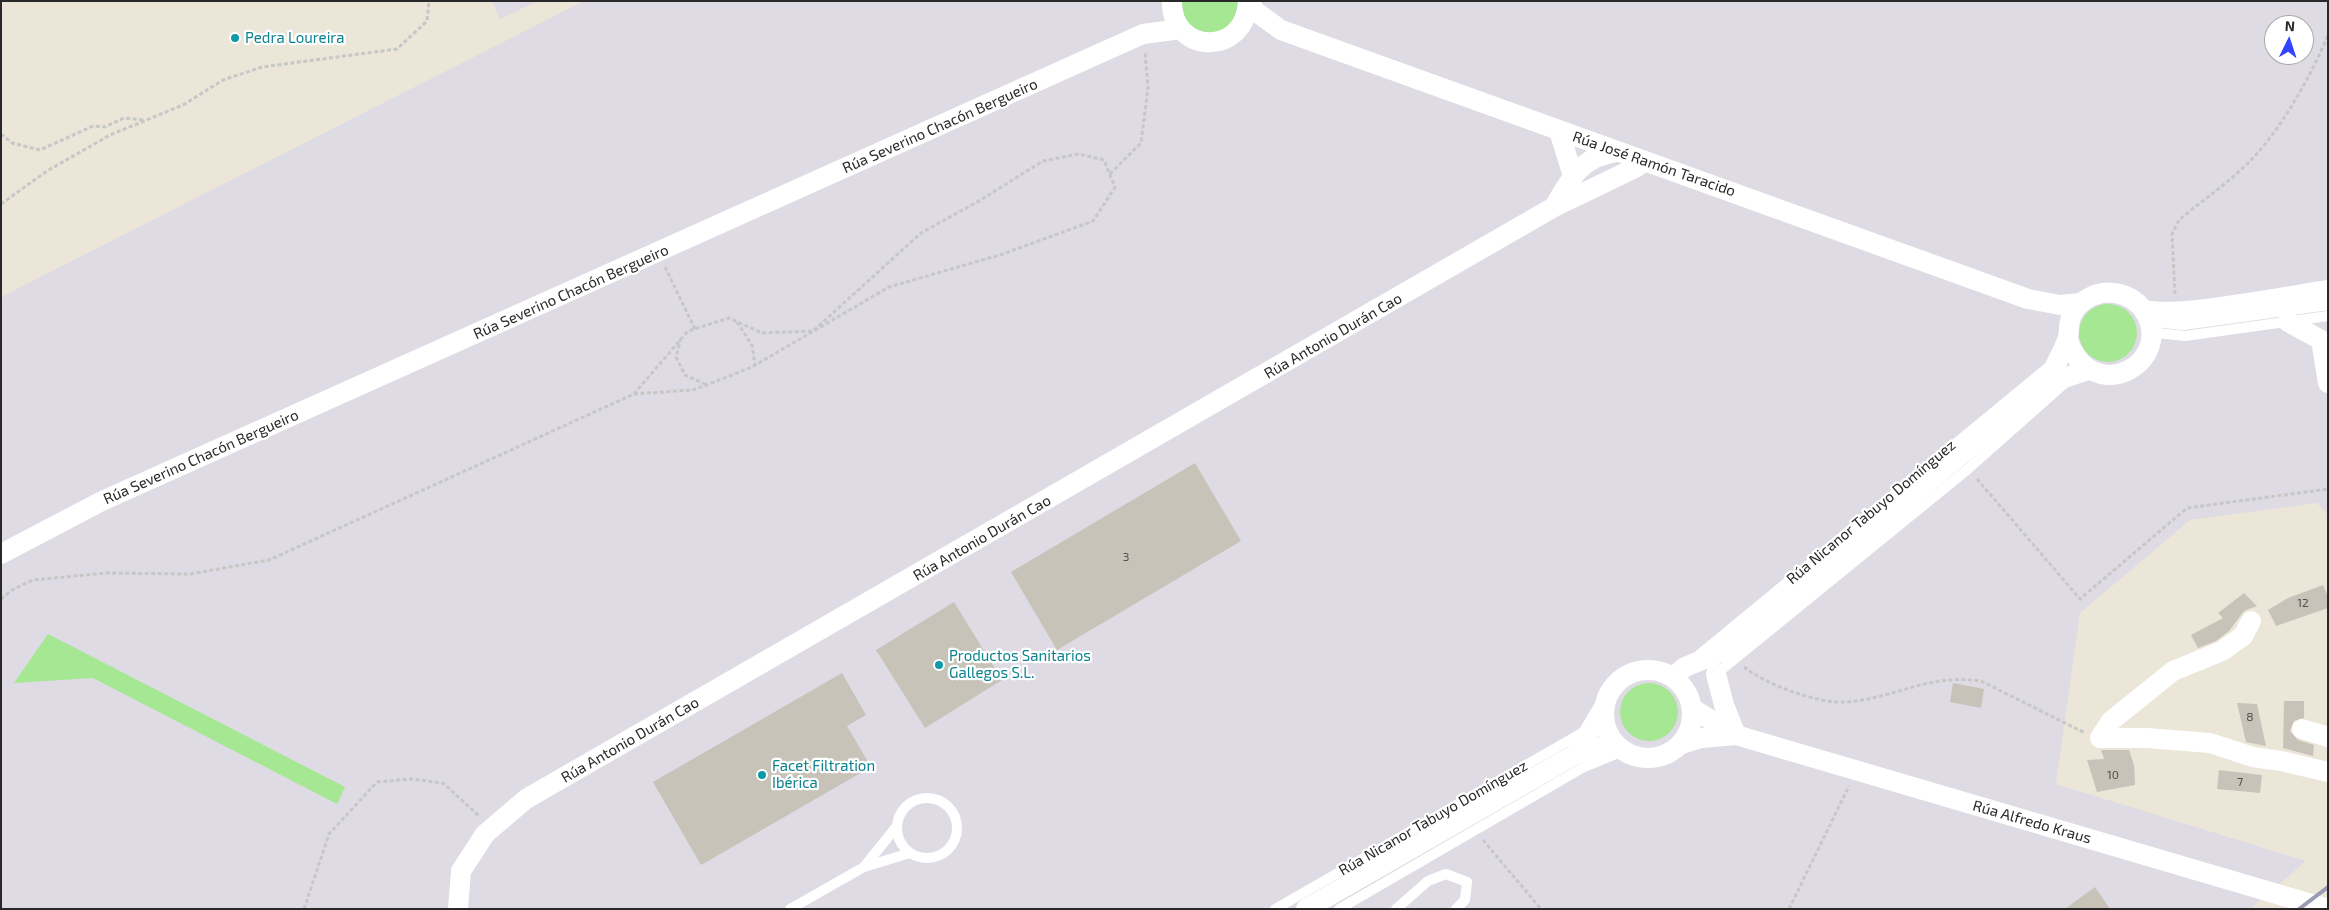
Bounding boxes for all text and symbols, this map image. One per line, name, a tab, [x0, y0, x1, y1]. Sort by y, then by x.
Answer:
north arrow	[2264, 15, 2314, 65]
text: N	[2284, 17, 2296, 34]
place label: Pedra Loureira	[245, 29, 345, 47]
marker: Pedra Loureira	[229, 32, 241, 44]
street label: Rúa Severino Chacón Bergueiro	[840, 75, 1040, 177]
street label: Rúa José Ramón Taracido	[1570, 128, 1738, 200]
street label: Rúa Severino Chacón Bergueiro	[471, 241, 671, 343]
street label: Rúa Antonio Durán Cao	[1261, 289, 1405, 383]
street label: Rúa Severino Chacón Bergueiro	[101, 406, 301, 508]
street label: Rúa Nicanor Tabuyo Domínguez	[1783, 436, 1959, 588]
street label: Rúa Antonio Durán Cao	[910, 491, 1054, 585]
house number: 3	[1123, 550, 1129, 564]
house number: 12	[2297, 596, 2309, 610]
place label: Productos Sanitarios Gallegos S.L.	[949, 647, 1091, 682]
marker: Productos Sanitarios Gallegos S.L.	[933, 659, 945, 671]
street label: Rúa Antonio Durán Cao	[558, 693, 702, 787]
house number: 8	[2246, 710, 2254, 724]
street label: Rúa Nicanor Tabuyo Domínguez	[1335, 756, 1531, 880]
place label: Facet Filtration Ibérica	[772, 757, 875, 792]
house number: 10	[2107, 768, 2119, 782]
marker: Facet Filtration Ibérica	[756, 769, 768, 781]
house number: 7	[2237, 775, 2243, 789]
street label: Rúa Alfredo Kraus	[1971, 796, 2093, 848]

